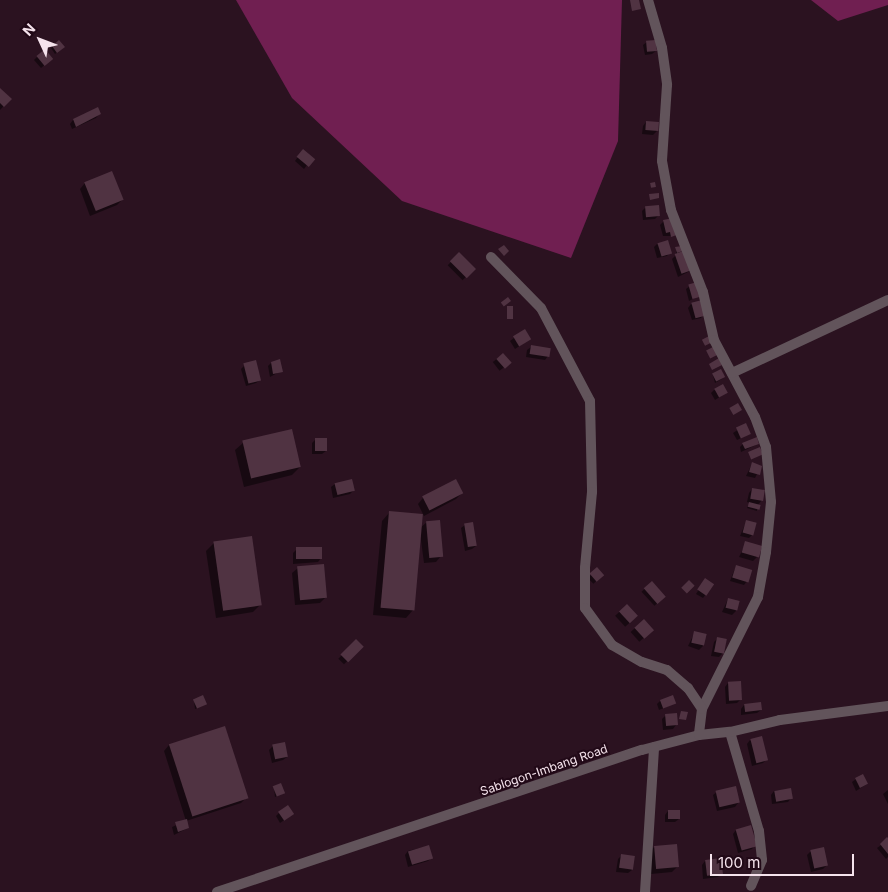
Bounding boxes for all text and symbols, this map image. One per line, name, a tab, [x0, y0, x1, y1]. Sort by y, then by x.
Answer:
north arrow	[15, 15, 65, 65]
text: N	[19, 20, 39, 39]
street label: Sablogon-Imbang Road	[478, 741, 610, 799]
scale bar	[713, 844, 857, 876]
text: 100 m	[718, 853, 760, 872]

